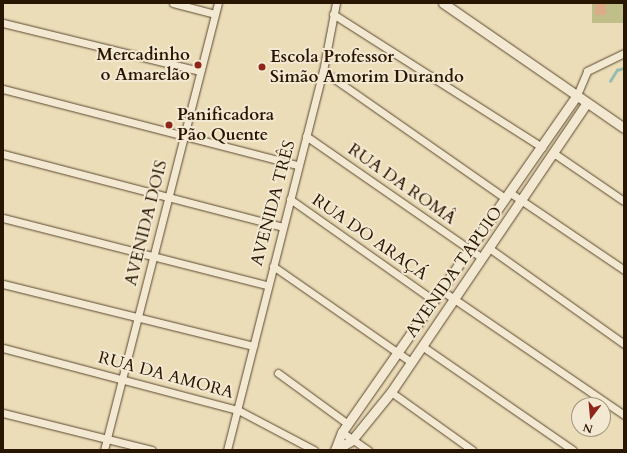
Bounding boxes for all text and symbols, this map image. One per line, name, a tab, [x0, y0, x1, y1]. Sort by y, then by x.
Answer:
place label: Mercadinho o Amarelão	[97, 45, 190, 85]
place label: Escola Professor Simão Amorim Durando	[270, 47, 464, 87]
marker: Mercadinho o Amarelão	[193, 60, 203, 70]
marker: Escola Professor Simão Amorim Durando	[257, 62, 267, 72]
place label: Panificadora Pão Quente	[177, 105, 274, 145]
marker: Panificadora Pão Quente	[164, 120, 174, 130]
street label: AVENIDA TRÊS	[246, 138, 300, 268]
street label: RUA DA ROMÂ	[344, 139, 460, 229]
street label: AVENIDA DOIS	[121, 158, 171, 288]
street label: RUA DO ARAÇÁ	[308, 190, 432, 284]
street label: AVENIDA TAPUIO	[401, 203, 507, 341]
street label: RUA DA AMORA	[96, 347, 236, 403]
north arrow	[571, 397, 611, 437]
text: N	[581, 420, 594, 437]

